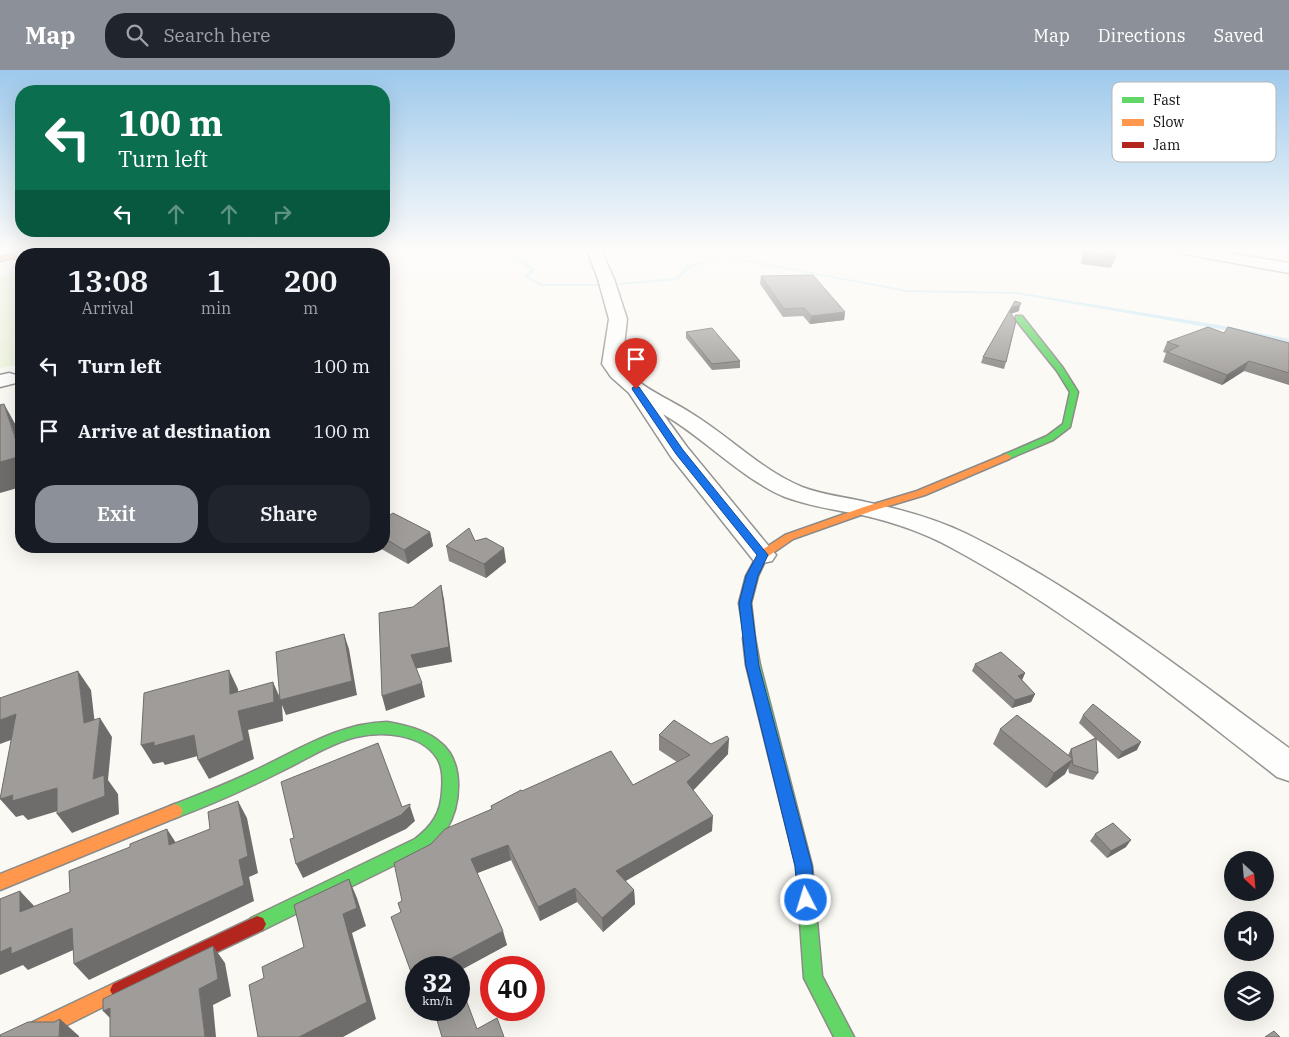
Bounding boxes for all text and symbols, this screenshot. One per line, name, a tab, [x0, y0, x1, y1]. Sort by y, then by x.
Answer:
search box	[105, 13, 455, 58]
text: Map	[25, 19, 75, 51]
icon: search	[123, 21, 151, 49]
text: Search here	[163, 23, 270, 47]
text: Map	[1033, 24, 1070, 47]
text: Directions	[1098, 24, 1186, 47]
text: Saved	[1214, 24, 1264, 47]
legend	[1112, 82, 1276, 162]
text: Fast	[1153, 91, 1181, 109]
text: 100 m	[118, 100, 223, 146]
icon: left	[35, 105, 100, 170]
text: Slow	[1153, 113, 1184, 131]
text: Jam	[1153, 136, 1180, 154]
text: Turn left	[118, 144, 208, 173]
icon: left	[109, 200, 137, 228]
icon: ahead	[162, 200, 190, 228]
icon: ahead	[215, 200, 243, 228]
icon: right	[268, 200, 296, 228]
text: 13:08	[67, 261, 148, 300]
text: 1	[207, 261, 225, 300]
text: 200	[284, 261, 338, 300]
text: Arrival	[82, 298, 134, 318]
text: min	[201, 298, 231, 318]
text: m	[303, 298, 318, 318]
pin	[615, 338, 657, 389]
icon: arrive	[622, 345, 650, 373]
icon: left	[35, 352, 63, 380]
text: Turn left	[78, 354, 161, 378]
text: 100 m	[313, 354, 370, 378]
icon: arrive	[35, 417, 63, 445]
text: Arrive at destination	[78, 419, 271, 443]
text: 100 m	[313, 419, 370, 443]
button: Exit	[35, 485, 198, 543]
button: Share	[208, 485, 370, 543]
north arrow	[1224, 851, 1274, 901]
map controls	[1224, 851, 1274, 1021]
position arrow	[779, 873, 831, 925]
button: sound	[1224, 911, 1274, 961]
speed limit sign: 40	[480, 956, 545, 1021]
text: 32	[422, 966, 453, 999]
button: layers	[1224, 971, 1274, 1021]
text: km/h	[422, 993, 453, 1008]

